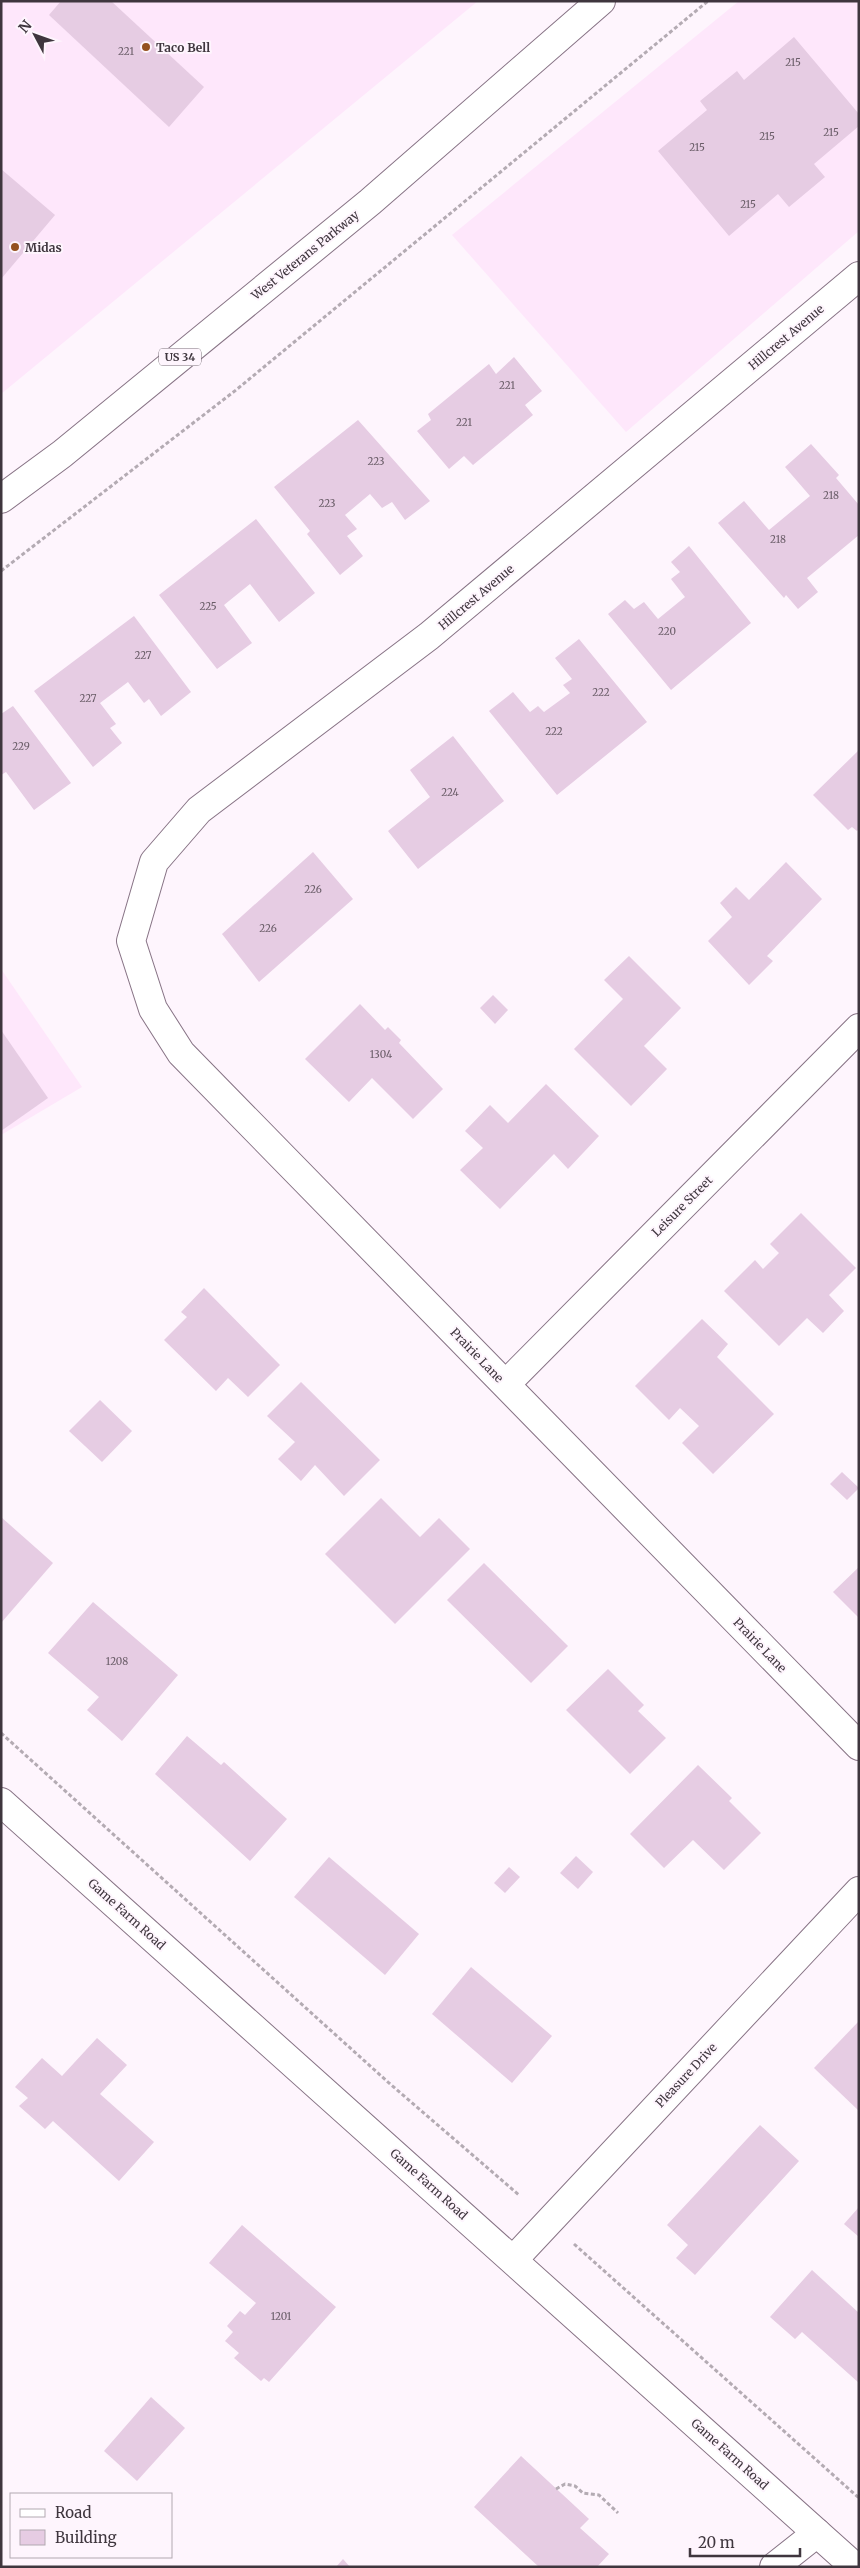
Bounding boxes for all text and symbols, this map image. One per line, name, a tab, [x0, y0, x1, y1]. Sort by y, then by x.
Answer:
north arrow	[10, 10, 60, 60]
text: N	[15, 16, 36, 37]
place label: Taco Bell	[156, 40, 210, 55]
marker: Taco Bell	[140, 41, 152, 53]
house number: 221	[118, 45, 134, 58]
house number: 215	[785, 56, 801, 69]
house number: 215	[823, 126, 839, 139]
house number: 215	[759, 130, 775, 143]
house number: 215	[689, 141, 705, 154]
house number: 215	[740, 198, 756, 211]
street label: West Veterans Parkway	[247, 207, 362, 304]
place label: Midas	[25, 240, 62, 255]
marker: Midas	[9, 241, 21, 253]
street label: Hillcrest Avenue	[745, 301, 827, 373]
road number: US 34	[159, 348, 201, 366]
house number: 221	[499, 379, 515, 392]
house number: 221	[456, 416, 472, 429]
house number: 223	[367, 455, 385, 468]
house number: 218	[823, 489, 839, 502]
house number: 223	[318, 497, 336, 510]
house number: 218	[770, 533, 786, 546]
street label: Hillcrest Avenue	[435, 561, 517, 633]
house number: 225	[199, 600, 217, 613]
house number: 220	[658, 625, 676, 638]
house number: 227	[134, 649, 152, 662]
house number: 222	[592, 686, 610, 699]
house number: 227	[79, 692, 97, 705]
house number: 222	[545, 725, 563, 738]
house number: 229	[12, 740, 30, 753]
house number: 224	[441, 786, 459, 799]
house number: 226	[304, 883, 322, 896]
house number: 226	[259, 922, 277, 935]
house number: 1304	[370, 1048, 392, 1061]
street label: Leisure Street	[649, 1172, 716, 1239]
street label: Prairie Lane	[447, 1325, 507, 1385]
street label: Prairie Lane	[730, 1615, 790, 1675]
house number: 1208	[106, 1655, 128, 1668]
street label: Game Farm Road	[85, 1875, 169, 1953]
street label: Pleasure Drive	[652, 2040, 720, 2110]
street label: Game Farm Road	[387, 2145, 471, 2223]
house number: 1201	[271, 2310, 292, 2323]
street label: Game Farm Road	[688, 2415, 772, 2493]
legend	[10, 2493, 172, 2558]
text: Road	[55, 2503, 91, 2522]
scale bar	[690, 2526, 800, 2558]
text: Building	[55, 2528, 117, 2547]
text: 20 m	[698, 2533, 735, 2552]

